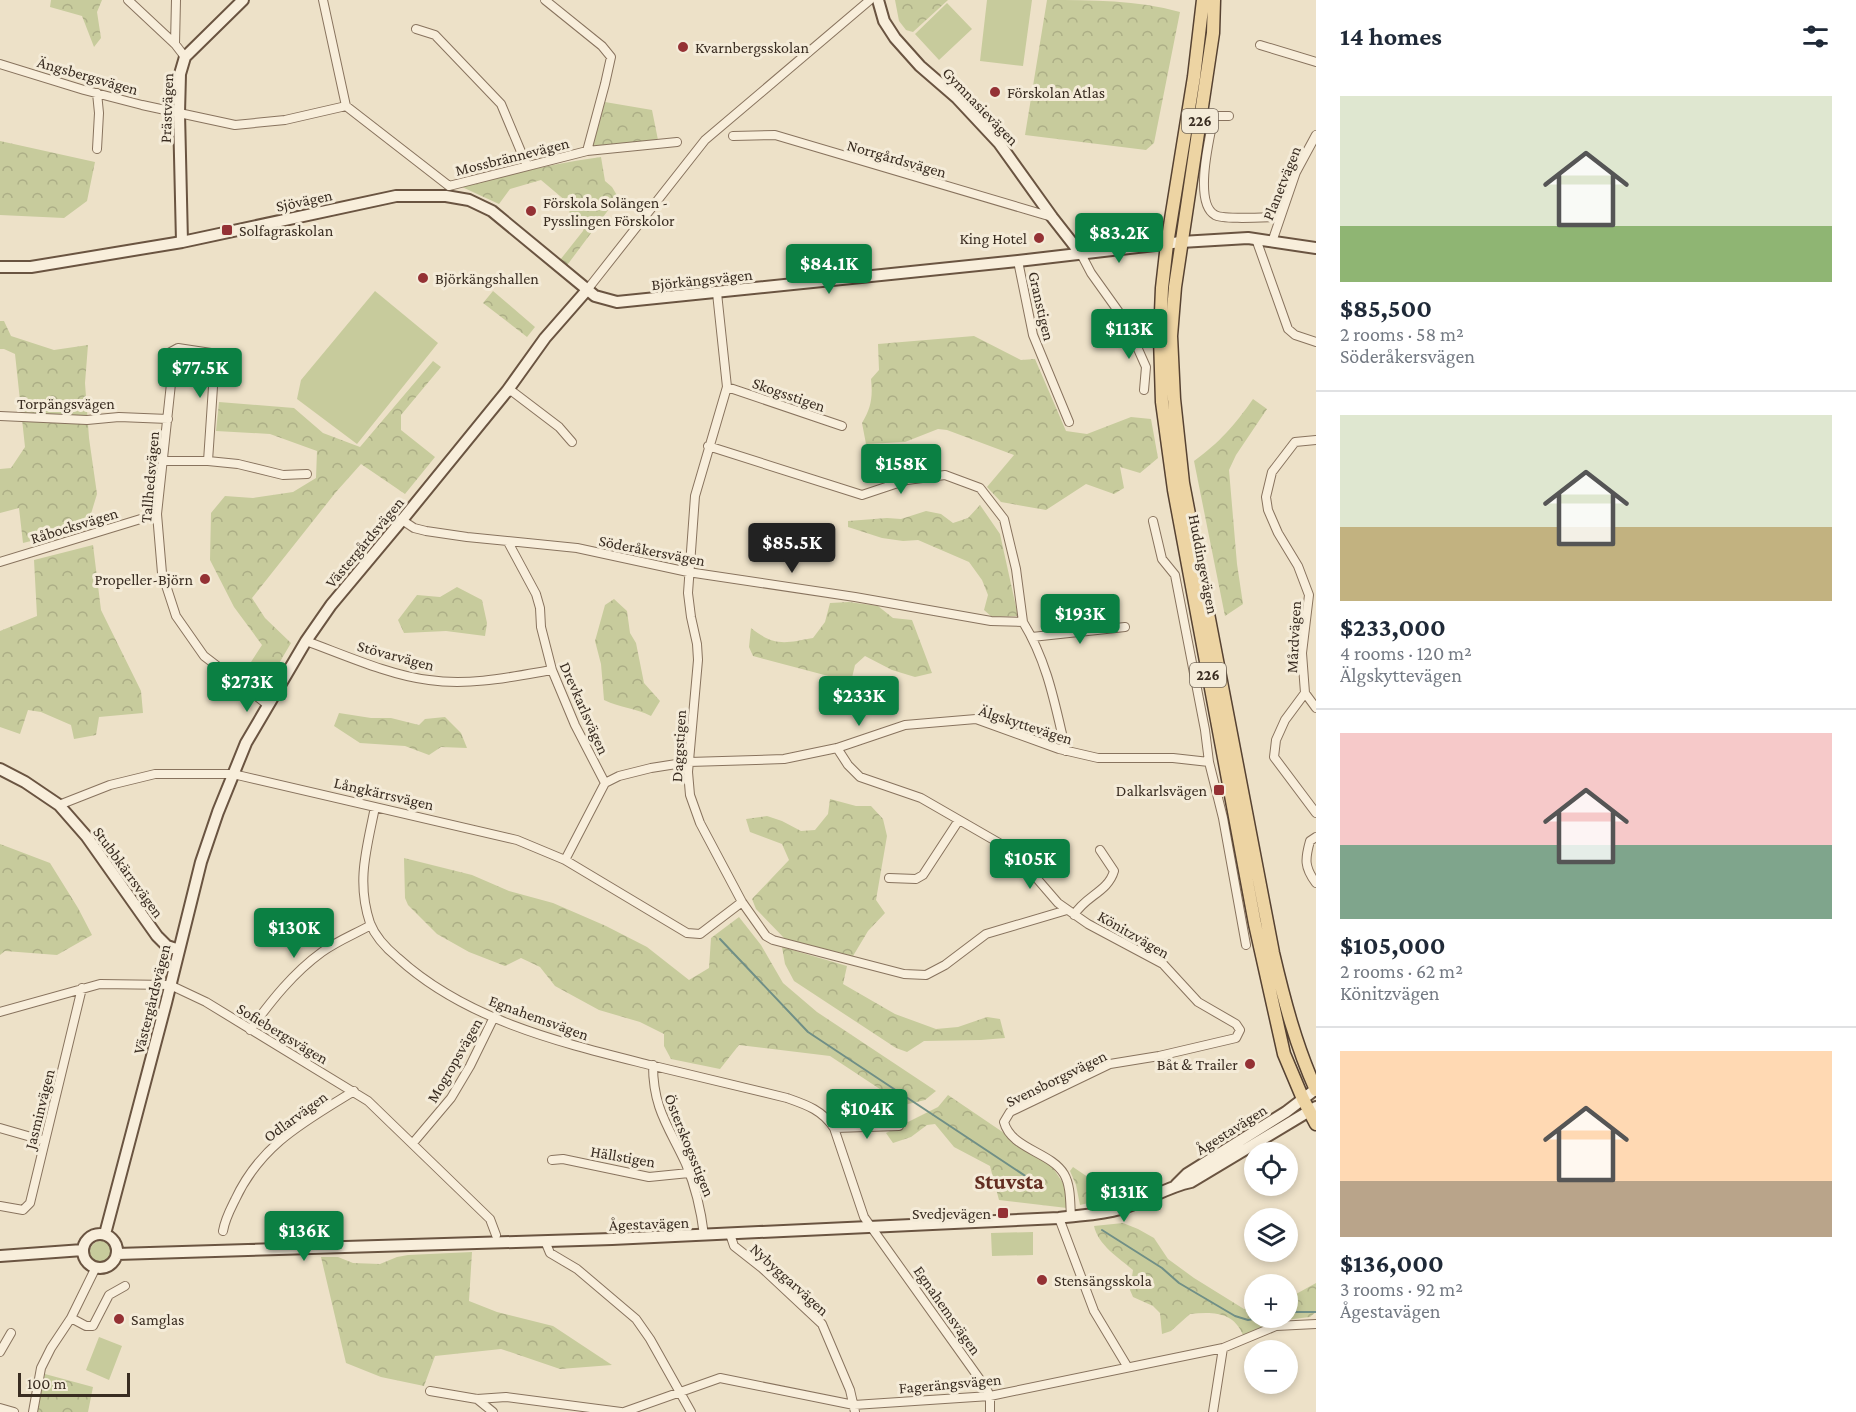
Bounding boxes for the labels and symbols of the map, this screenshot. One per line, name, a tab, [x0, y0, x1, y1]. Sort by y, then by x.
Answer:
place label: Kvarnbergsskolan	[695, 39, 809, 57]
marker: Kvarnbergsskolan	[676, 40, 690, 54]
street label: Ängsbergsvägen	[35, 53, 141, 99]
street label: Gymnasievägen	[939, 64, 1022, 150]
street label: Prästvägen	[157, 72, 177, 143]
place label: Förskolan Atlas	[1007, 84, 1105, 101]
marker: Förskolan Atlas	[988, 85, 1002, 99]
road number: 226	[1182, 109, 1218, 133]
street label: Mossbrännevägen	[453, 134, 571, 180]
street label: Norrgårdsvägen	[845, 136, 949, 182]
street label: Planetvägen	[1259, 143, 1305, 223]
street label: Sjövägen	[274, 186, 334, 216]
place label: Förskola Solängen - Pysslingen Förskolor	[543, 194, 675, 230]
marker: Förskola Solängen - Pysslingen Förskolor	[524, 204, 538, 218]
pin: $83.2K	[1070, 213, 1168, 264]
place label: Solfagraskolan	[239, 222, 334, 240]
marker: Solfagraskolan	[220, 223, 234, 237]
place label: King Hotel	[959, 230, 1027, 248]
marker: King Hotel	[1032, 231, 1046, 245]
pin: $84.1K	[780, 244, 878, 295]
street label: Björkängsvägen	[651, 266, 754, 294]
place label: Björkängshallen	[435, 270, 539, 288]
street label: Granstigen	[1024, 270, 1058, 343]
marker: Björkängshallen	[416, 271, 430, 285]
pin: $113K	[1087, 309, 1171, 360]
pin: $77.5K	[151, 348, 249, 399]
street label: Skogsstigen	[750, 374, 828, 416]
street label: Torpängsvägen	[17, 395, 115, 413]
street label: Tallhedsvägen	[137, 430, 163, 524]
pin: $158K	[859, 444, 943, 495]
street label: Västergårdsvägen	[322, 493, 408, 592]
street label: Råbocksvägen	[28, 504, 121, 548]
street label: Huddingevägen	[1185, 513, 1222, 616]
pin: $85.5K	[743, 523, 841, 574]
street label: Söderåkersvägen	[597, 532, 707, 570]
place label: Propeller-Björn	[94, 571, 193, 589]
marker: Propeller-Björn	[198, 572, 212, 586]
pin: $193K	[1038, 594, 1122, 645]
street label: Mårdvägen	[1283, 600, 1305, 674]
street label: Stövarvägen	[355, 637, 437, 675]
street label: Drevkarlsvägen	[556, 659, 613, 758]
pin: $273K	[205, 662, 289, 713]
road number: 226	[1190, 663, 1226, 687]
pin: $233K	[817, 676, 901, 727]
street label: Älgskyttevägen	[977, 701, 1075, 749]
street label: Daggstigen	[668, 709, 690, 783]
street label: Långkärrsvägen	[332, 774, 436, 814]
place label: Dalkarlsvägen	[1116, 782, 1207, 800]
marker: Dalkarlsvägen	[1212, 783, 1226, 797]
street label: Stubbkärrsvägen	[89, 824, 167, 922]
pin: $105K	[988, 839, 1072, 890]
street label: Könitzvägen	[1095, 907, 1173, 963]
pin: $130K	[252, 908, 336, 959]
street label: Västergårdsvägen	[130, 942, 174, 1056]
street label: Egnahemsvägen	[486, 992, 591, 1044]
street label: Sofiebergsvägen	[234, 1000, 332, 1068]
street label: Mogropsvägen	[423, 1015, 487, 1106]
street label: Svensborgsvägen	[1003, 1047, 1110, 1111]
place label: Båt & Trailer	[1157, 1056, 1238, 1073]
marker: Båt & Trailer	[1243, 1057, 1257, 1071]
street label: Jasminvägen	[21, 1067, 59, 1153]
street label: Odlarvägen	[260, 1087, 331, 1146]
pin: $104K	[825, 1089, 909, 1140]
street label: Österskogsstigen	[660, 1091, 718, 1200]
street label: Ågestavägen	[1193, 1101, 1271, 1159]
street label: Hällstigen	[589, 1142, 657, 1172]
district label: Stuvsta	[974, 1169, 1044, 1194]
pin: $131K	[1082, 1172, 1166, 1223]
place label: Svedjevägen	[912, 1205, 991, 1223]
marker: Svedjevägen	[996, 1206, 1010, 1220]
pin: $136K	[262, 1211, 346, 1262]
street label: Ågestavägen	[609, 1214, 690, 1234]
street label: Nybyggarvägen	[746, 1240, 833, 1320]
street label: Egnahemsvägen	[910, 1262, 985, 1359]
place label: Stensängsskola	[1054, 1272, 1152, 1290]
marker: Stensängsskola	[1035, 1273, 1049, 1287]
place label: Samglas	[131, 1311, 184, 1329]
marker: Samglas	[112, 1312, 126, 1326]
scale bar	[18, 1370, 130, 1398]
street label: Fagerängsvägen	[898, 1371, 1002, 1397]

